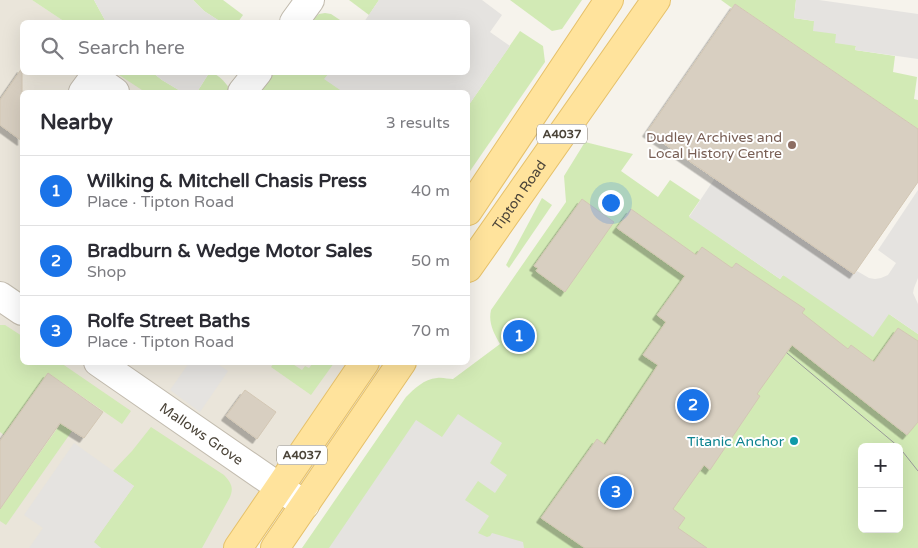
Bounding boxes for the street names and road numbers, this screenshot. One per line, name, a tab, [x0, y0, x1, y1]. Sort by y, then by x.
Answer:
road number: A4037	[537, 125, 587, 144]
street label: Tipton Road	[489, 157, 550, 234]
street label: Mallows Grove	[157, 399, 247, 468]
road number: A4037	[277, 446, 327, 464]

